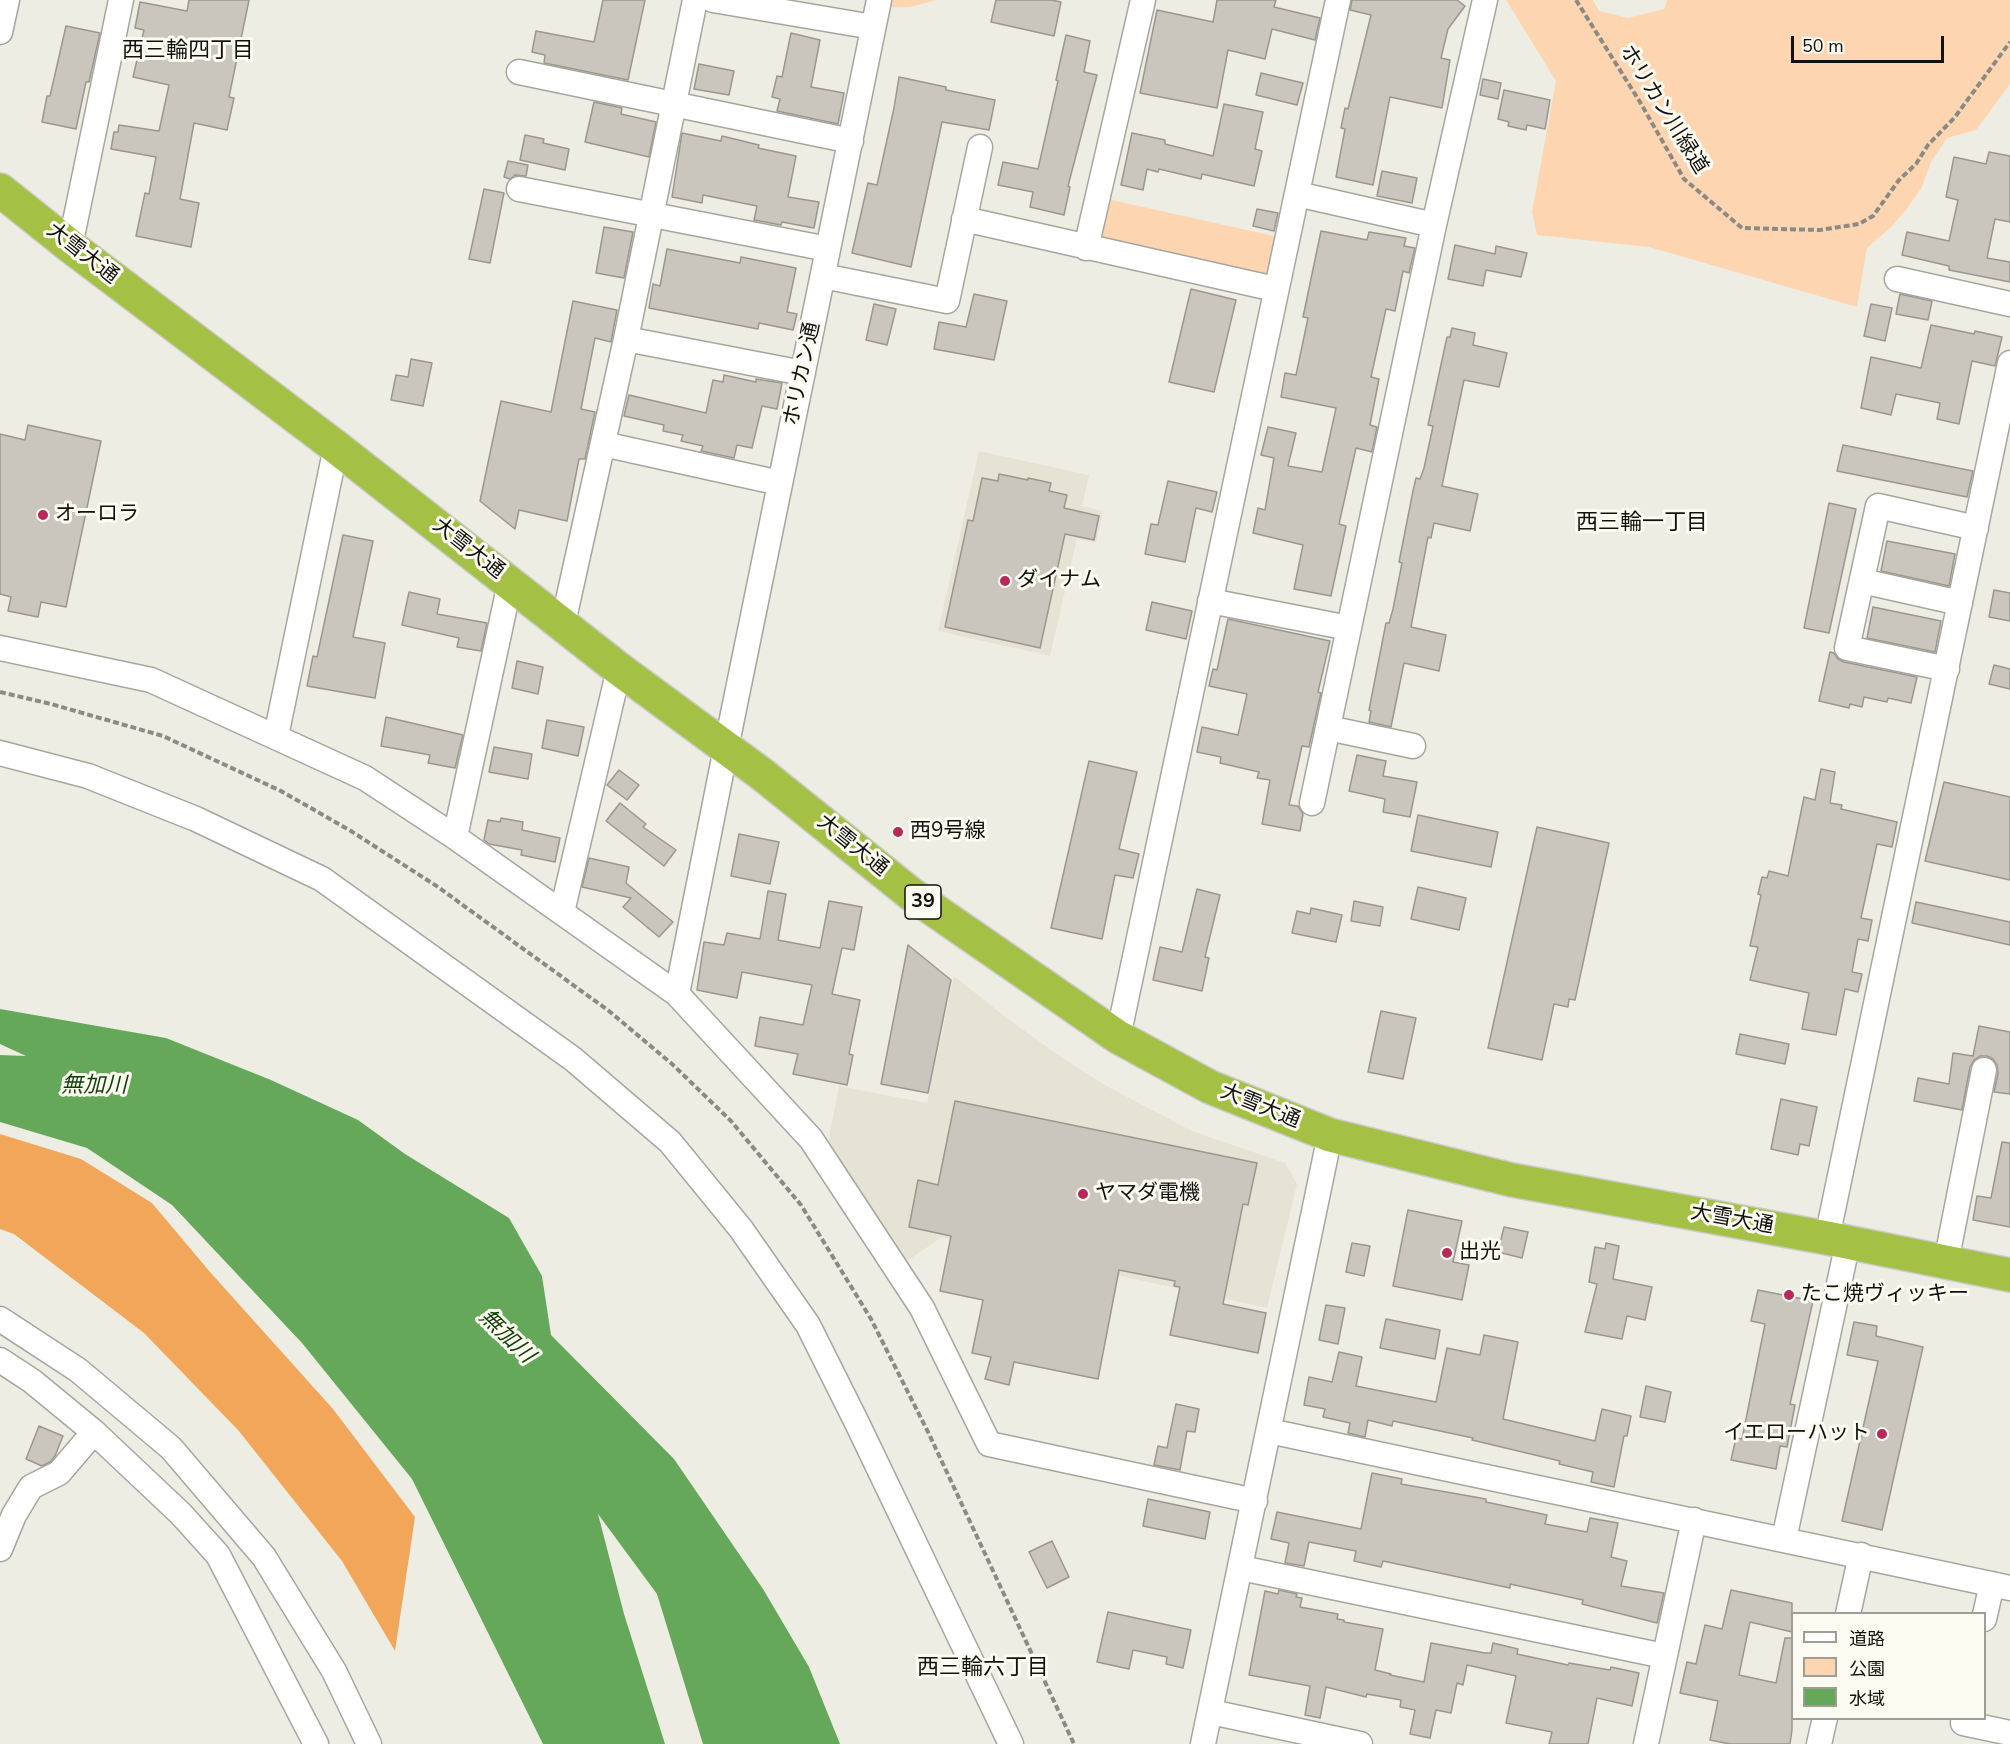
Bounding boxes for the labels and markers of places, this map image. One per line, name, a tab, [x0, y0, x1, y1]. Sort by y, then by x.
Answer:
place label: オーロラ	[55, 502, 139, 528]
marker: オーロラ	[36, 508, 50, 522]
place label: ダイナム	[1017, 568, 1101, 594]
marker: ダイナム	[998, 574, 1012, 588]
place label: 西9号線	[910, 819, 986, 845]
marker: 西9号線	[891, 825, 905, 839]
place label: ヤマダ電機	[1095, 1181, 1200, 1207]
marker: ヤマダ電機	[1076, 1187, 1090, 1201]
place label: 出光	[1459, 1240, 1501, 1266]
marker: 出光	[1440, 1246, 1454, 1260]
place label: たこ焼ヴィッキー	[1801, 1282, 1969, 1308]
marker: たこ焼ヴィッキー	[1782, 1288, 1796, 1302]
place label: イエローハット	[1723, 1421, 1870, 1447]
marker: イエローハット	[1875, 1427, 1889, 1441]

